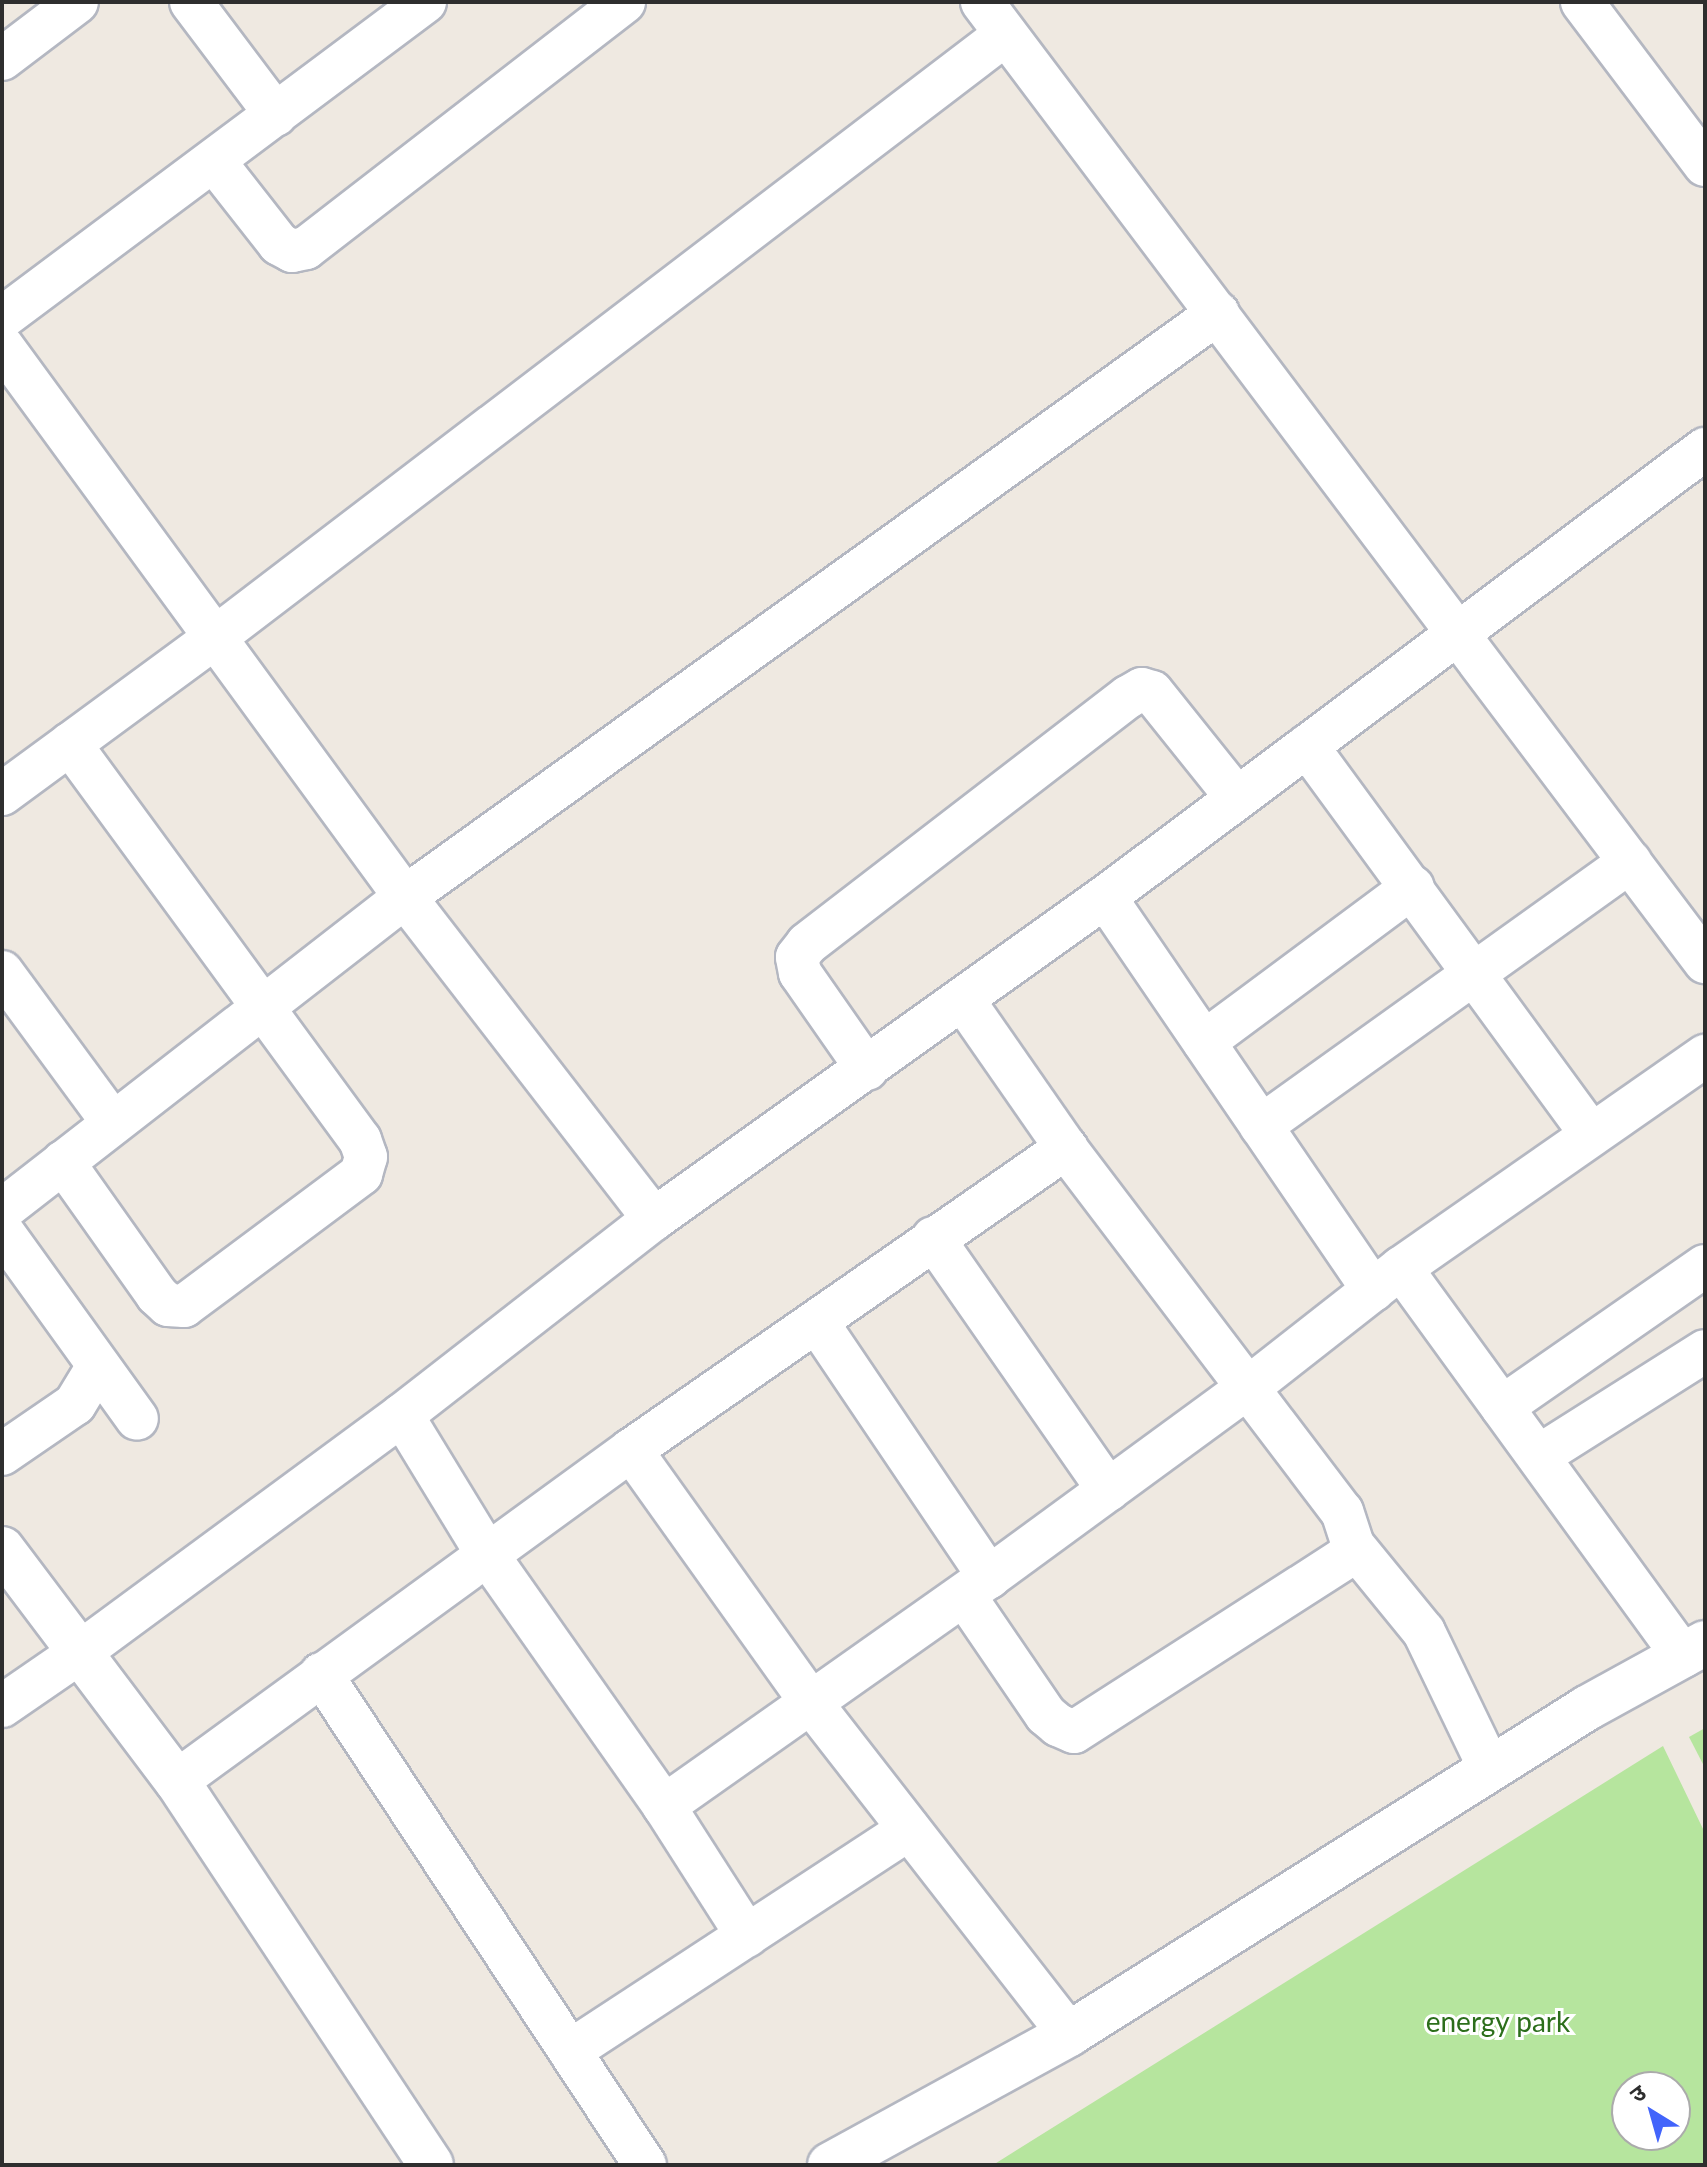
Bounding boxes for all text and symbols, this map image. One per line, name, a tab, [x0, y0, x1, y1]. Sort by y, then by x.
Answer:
park label: energy park	[1425, 2004, 1571, 2038]
north arrow	[1611, 2071, 1691, 2151]
text: उ	[1624, 2078, 1651, 2108]

